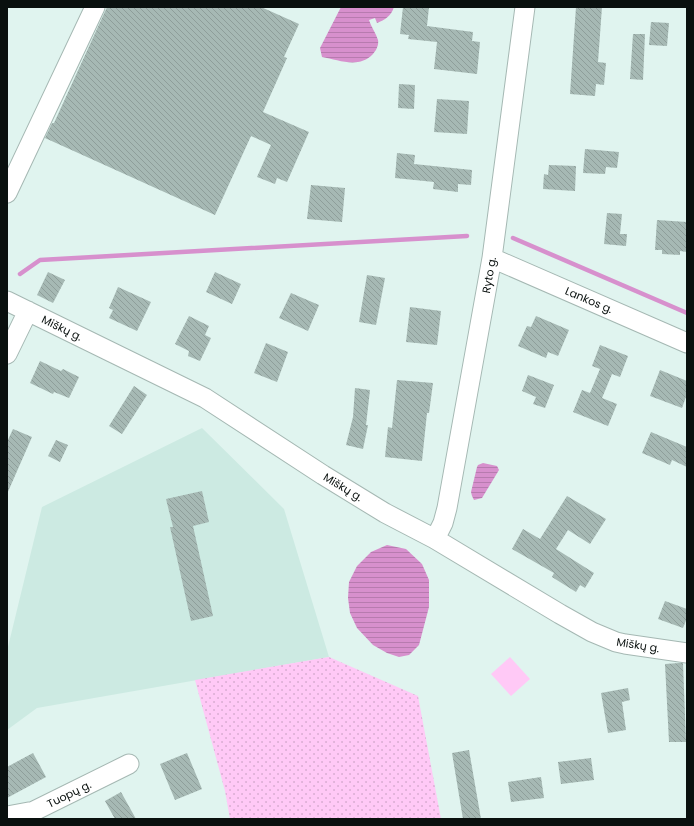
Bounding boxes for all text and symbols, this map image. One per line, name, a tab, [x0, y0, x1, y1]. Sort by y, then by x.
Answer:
street label: Ryto g.	[478, 256, 500, 294]
street label: Lankos g.	[563, 283, 615, 317]
street label: Miškų g.	[39, 311, 85, 345]
street label: Miškų g.	[320, 469, 366, 505]
street label: Miškų g.	[615, 634, 661, 656]
street label: Tuopų g.	[44, 776, 94, 812]

